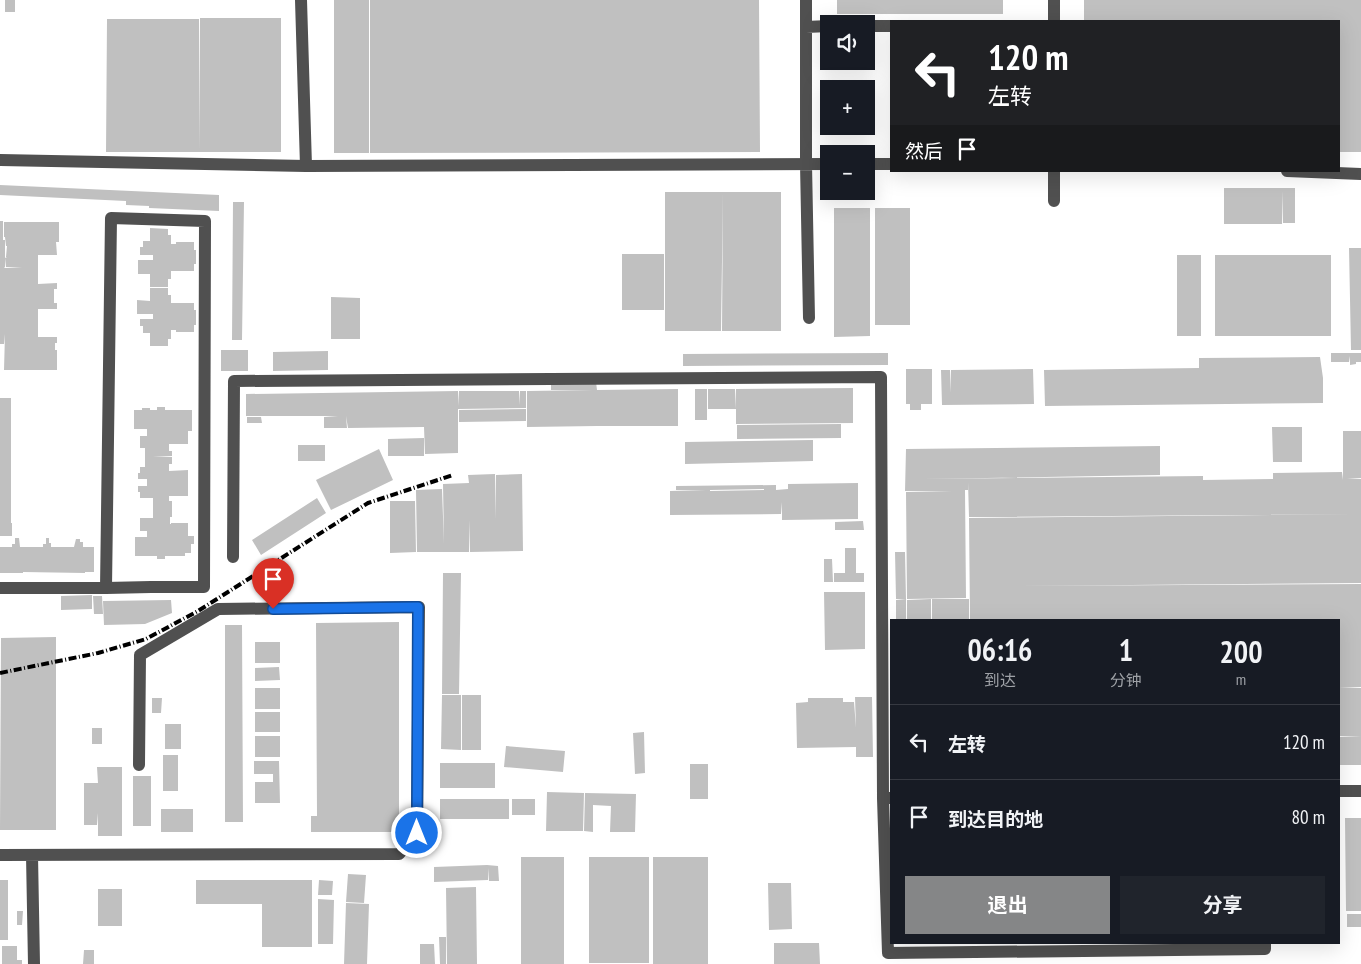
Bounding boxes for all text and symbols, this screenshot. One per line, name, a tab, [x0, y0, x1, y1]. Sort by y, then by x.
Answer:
map controls	[820, 15, 875, 200]
button: sound	[820, 15, 875, 70]
text: 120 m	[988, 34, 1069, 80]
icon: left	[905, 40, 970, 105]
button: +	[820, 80, 875, 135]
text: 左转	[988, 82, 1032, 110]
icon: arrive	[953, 135, 981, 163]
text: 然后	[905, 139, 943, 163]
button: −	[820, 145, 875, 200]
pin	[252, 558, 294, 609]
icon: arrive	[259, 565, 287, 593]
text: 06:16	[968, 630, 1032, 669]
text: 1	[1119, 630, 1133, 669]
text: 200	[1219, 632, 1262, 671]
text: m	[1236, 669, 1246, 689]
text: 到达	[984, 670, 1016, 690]
text: 分钟	[1110, 670, 1142, 690]
icon: left	[905, 728, 933, 756]
text: 120 m	[1283, 730, 1325, 754]
text: 左转	[948, 732, 986, 756]
icon: arrive	[905, 803, 933, 831]
text: 80 m	[1292, 805, 1325, 829]
position arrow	[390, 806, 442, 858]
text: 到达目的地	[948, 807, 1043, 831]
button: 退出	[905, 876, 1110, 934]
button: 分享	[1120, 876, 1325, 934]

